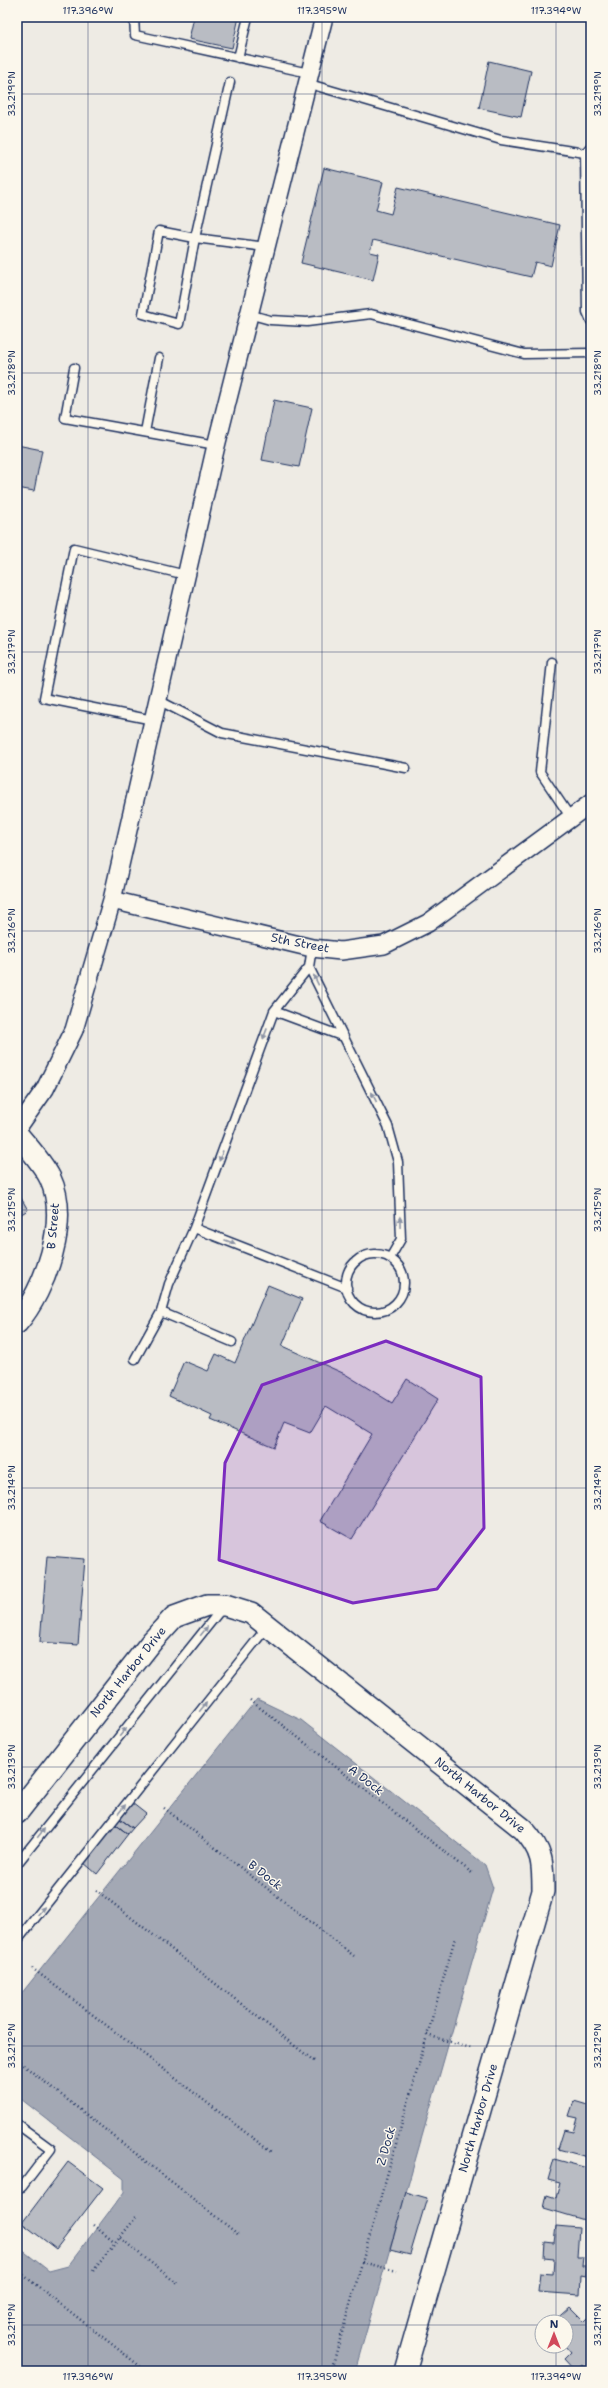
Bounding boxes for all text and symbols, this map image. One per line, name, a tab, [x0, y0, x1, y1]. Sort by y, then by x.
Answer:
text: 117.396°W	[63, 4, 114, 17]
text: 117.395°W	[297, 4, 347, 17]
text: 117.394°W	[531, 4, 582, 17]
text: 33.219°N	[5, 71, 18, 117]
text: 33.219°N	[591, 71, 604, 117]
text: 33.218°N	[5, 350, 18, 396]
text: 33.218°N	[591, 350, 604, 396]
text: 33.217°N	[5, 629, 18, 675]
text: 33.217°N	[591, 629, 604, 675]
text: 33.216°N	[5, 908, 18, 954]
text: 33.216°N	[591, 908, 604, 954]
street label: 5th Street	[269, 929, 331, 957]
one-way arrow	[313, 975, 319, 986]
one-way arrow	[262, 1028, 268, 1040]
one-way arrow	[371, 1091, 377, 1103]
one-way arrow	[217, 1150, 223, 1162]
text: 33.215°N	[5, 1188, 18, 1232]
text: 33.215°N	[591, 1188, 604, 1232]
street label: B Street	[43, 1202, 63, 1250]
one-way arrow	[397, 1215, 403, 1228]
one-way arrow	[225, 1240, 237, 1246]
text: 33.214°N	[5, 1465, 18, 1511]
text: 33.214°N	[591, 1465, 604, 1511]
street label: North Harbor Drive	[86, 1623, 170, 1721]
one-way arrow	[200, 1625, 209, 1636]
one-way arrow	[199, 1702, 208, 1713]
one-way arrow	[118, 1726, 127, 1737]
text: 33.213°N	[5, 1744, 18, 1790]
text: 33.213°N	[591, 1744, 604, 1790]
street label: North Harbor Drive	[431, 1753, 529, 1837]
street label: A Dock	[345, 1761, 387, 1799]
one-way arrow	[118, 1804, 127, 1814]
one-way arrow	[37, 1828, 46, 1839]
street label: B Dock	[245, 1857, 285, 1893]
one-way arrow	[37, 1905, 46, 1916]
text: 33.212°N	[5, 2023, 18, 2069]
text: 33.212°N	[591, 2023, 604, 2069]
street label: North Harbor Drive	[455, 2061, 501, 2174]
street label: Z Dock	[373, 2125, 399, 2167]
text: 33.211°N	[5, 2304, 18, 2346]
text: 33.211°N	[591, 2304, 604, 2346]
north arrow	[534, 2314, 574, 2354]
text: N	[550, 2317, 559, 2332]
text: 117.396°W	[63, 2370, 114, 2383]
text: 117.395°W	[297, 2370, 347, 2383]
text: 117.394°W	[531, 2370, 582, 2383]

